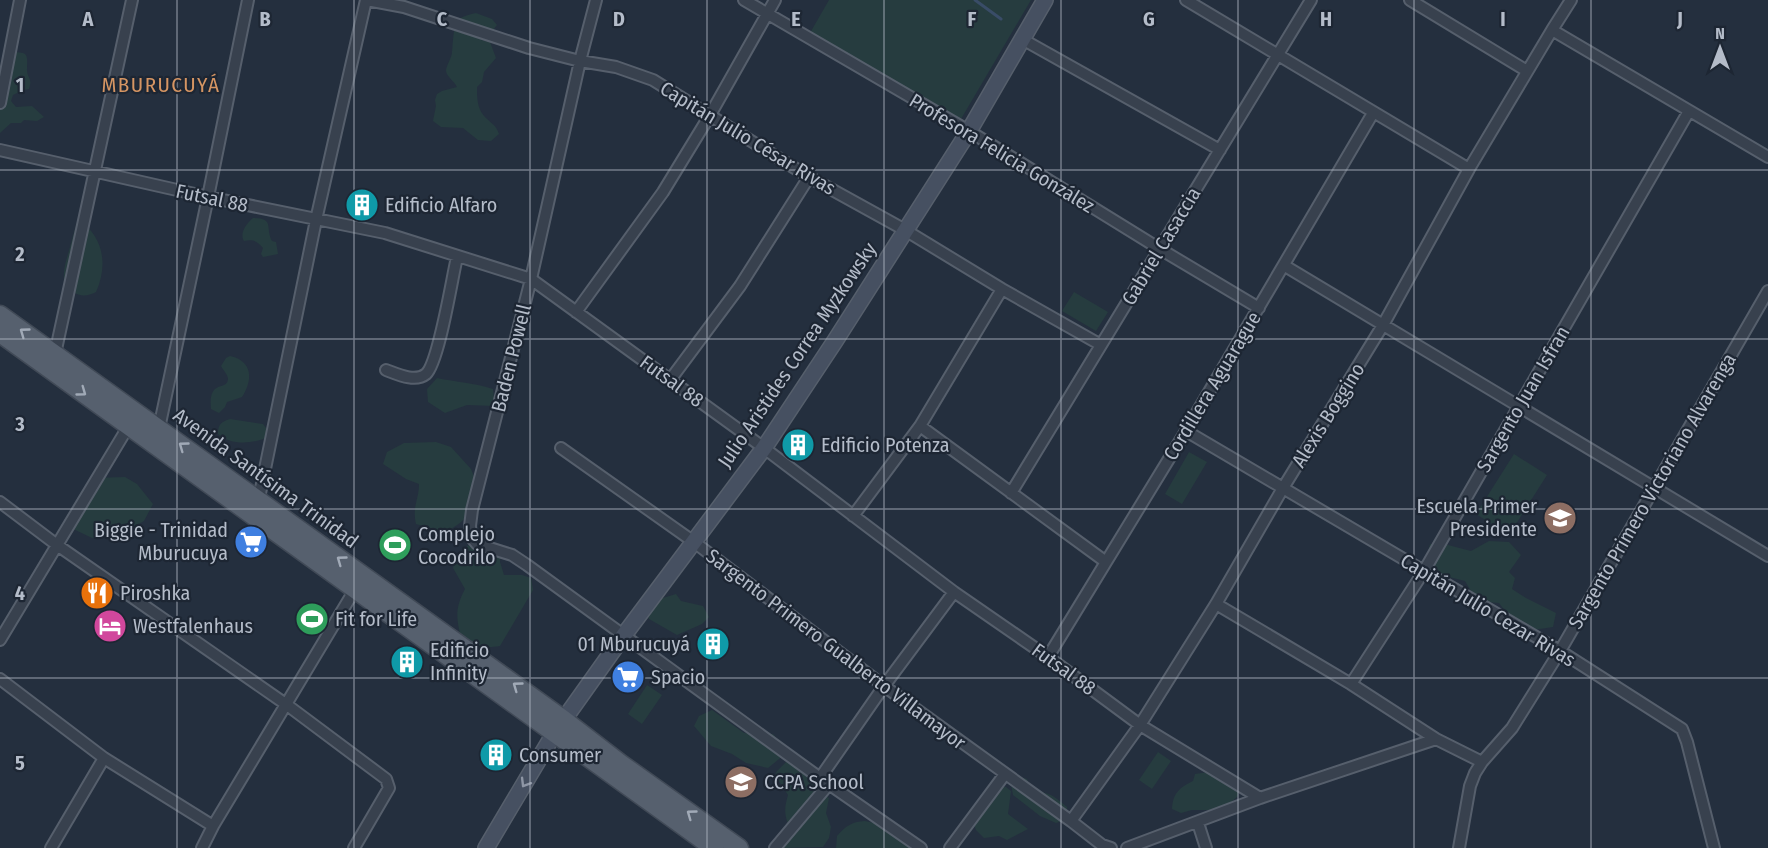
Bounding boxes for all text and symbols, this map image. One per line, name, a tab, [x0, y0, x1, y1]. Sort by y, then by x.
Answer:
text: A	[82, 7, 95, 31]
text: B	[259, 7, 271, 31]
text: C	[437, 7, 448, 31]
text: D	[613, 7, 625, 31]
text: E	[791, 7, 801, 31]
text: F	[968, 7, 977, 31]
text: G	[1143, 7, 1155, 31]
text: H	[1320, 7, 1332, 31]
text: I	[1500, 7, 1506, 31]
text: J	[1676, 7, 1683, 31]
north arrow	[1690, 18, 1750, 78]
text: N	[1715, 24, 1725, 43]
district label: MBURUCUYÁ	[101, 72, 221, 98]
text: 1	[16, 73, 24, 97]
street label: Capitán Julio César Rivas	[656, 76, 840, 200]
street label: Profesora Felicia González	[905, 88, 1099, 218]
street label: Futsal 88	[174, 179, 250, 217]
street label: Gabriel Casaccia	[1116, 183, 1206, 309]
building icon: Edificio Alfaro	[344, 187, 380, 223]
place label: Edificio Alfaro	[385, 193, 497, 217]
street label: Julio Aristides Correa Myzkowsky	[713, 238, 881, 472]
text: 2	[14, 242, 25, 266]
street label: Baden Powell	[486, 301, 536, 415]
street label: Cordillera Aguarague	[1158, 307, 1266, 465]
street label: Sargento Juan Isfran	[1471, 322, 1575, 476]
one-way arrow	[20, 328, 31, 339]
street label: Sargento Primero Victoriano Alvarenga	[1563, 349, 1741, 633]
street label: Futsal 88	[635, 350, 709, 412]
street label: Alexis Boggino	[1286, 358, 1370, 472]
one-way arrow	[75, 385, 86, 396]
street label: Avenida Santísima Trinidad	[169, 403, 363, 553]
text: 3	[14, 412, 25, 436]
building icon: Edificio Potenza	[780, 427, 816, 463]
place label: Edificio Potenza	[821, 433, 950, 457]
one-way arrow	[178, 442, 189, 453]
place label: Escuela Primer Presidente	[1416, 494, 1537, 541]
school or university icon: Escuela Primer Presidente	[1542, 500, 1578, 536]
place label: Biggie - Trinidad Mburucuya	[94, 518, 228, 565]
place label: Complejo Cocodrilo	[418, 522, 495, 569]
supermarket icon: Biggie - Trinidad Mburucuya	[233, 524, 269, 560]
sports icon: Complejo Cocodrilo	[377, 527, 413, 563]
street label: Sargento Primero Gualberto Villamayor	[701, 543, 971, 755]
street label: Capitán Julio Cezar Rivas	[1396, 548, 1580, 672]
one-way arrow	[337, 556, 348, 567]
restaurant icon: Piroshka	[79, 575, 115, 611]
text: 4	[15, 581, 25, 605]
place label: Piroshka	[120, 581, 190, 605]
sports icon: Fit for Life	[294, 601, 330, 637]
place label: Fit for Life	[335, 607, 417, 631]
hotel icon: Westfalenhaus	[92, 608, 128, 644]
place label: Westfalenhaus	[133, 614, 253, 638]
building icon: 01 Mburucuyá	[695, 626, 731, 662]
place label: 01 Mburucuyá	[578, 632, 690, 656]
place label: Edificio Infinity	[430, 638, 489, 685]
street label: Futsal 88	[1027, 638, 1101, 700]
building icon: Edificio Infinity	[389, 644, 425, 680]
supermarket icon: Spacio	[610, 659, 646, 695]
place label: Spacio	[651, 665, 705, 689]
one-way arrow	[512, 682, 523, 693]
building icon: Consumer	[478, 737, 514, 773]
place label: Consumer	[519, 743, 601, 767]
text: 5	[15, 751, 25, 775]
school or university icon: CCPA School	[723, 764, 759, 800]
place label: CCPA School	[764, 770, 864, 794]
one-way arrow	[521, 777, 532, 787]
one-way arrow	[687, 810, 698, 821]

